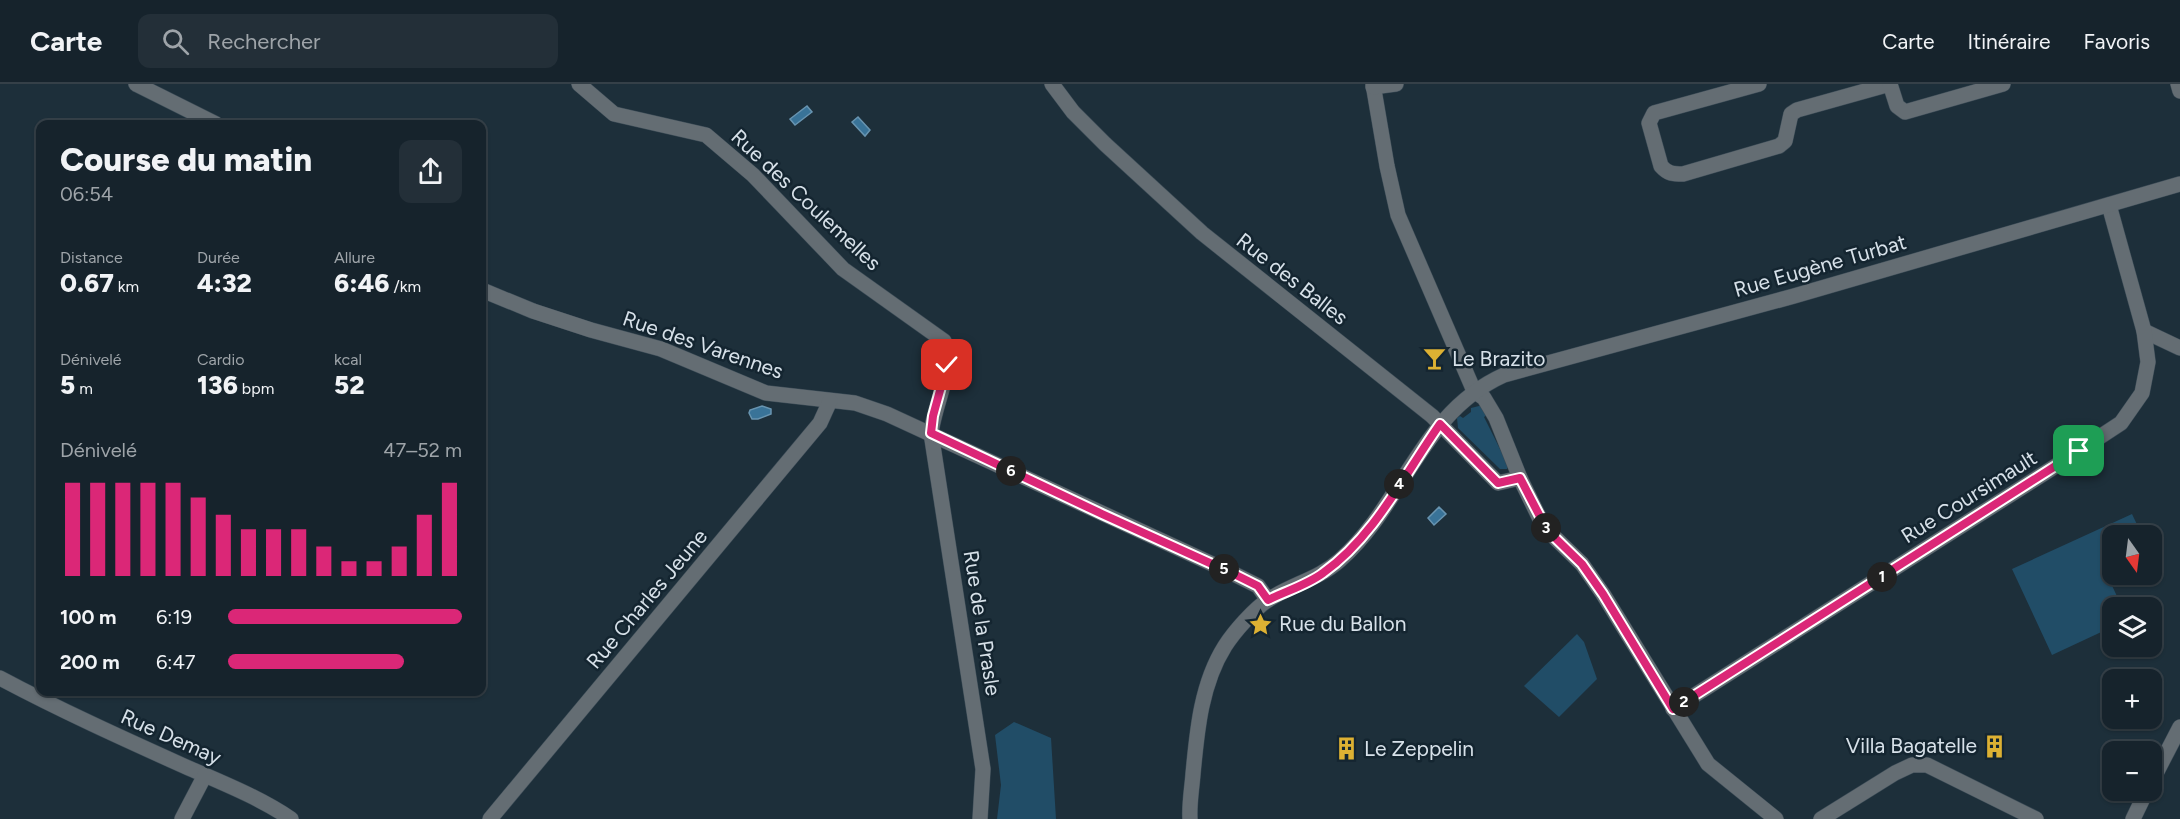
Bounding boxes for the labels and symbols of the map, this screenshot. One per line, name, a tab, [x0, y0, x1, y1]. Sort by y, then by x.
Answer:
street label: Rue des Coulemelles	[726, 124, 886, 275]
street label: Rue des Balles	[1232, 227, 1353, 330]
street label: Rue Eugène Turbat	[1731, 229, 1909, 302]
street label: Rue des Varennes	[620, 305, 787, 384]
pin	[921, 339, 972, 390]
bar icon: Le Brazito	[1421, 346, 1447, 372]
place label: Le Brazito	[1452, 346, 1545, 371]
pin	[2053, 425, 2104, 476]
street label: Rue Coursimault	[1896, 445, 2041, 548]
pin: 6	[996, 456, 1026, 486]
pin: 4	[1384, 469, 1414, 499]
pin: 3	[1531, 513, 1561, 543]
street label: Rue Charles Jeune	[581, 524, 712, 674]
north arrow	[2102, 525, 2162, 585]
street label: Rue de la Prasle	[959, 548, 1006, 697]
pin: 5	[1209, 554, 1239, 584]
pin: 1	[1867, 562, 1897, 592]
place icon: Rue du Ballon	[1248, 611, 1274, 637]
place label: Rue du Ballon	[1279, 611, 1406, 636]
pin: 2	[1669, 687, 1699, 717]
street label: Rue Demay	[117, 703, 225, 770]
place label: Villa Bagatelle	[1846, 733, 1977, 758]
building icon: Villa Bagatelle	[1982, 733, 2008, 759]
building icon: Le Zeppelin	[1333, 736, 1359, 762]
place label: Le Zeppelin	[1364, 736, 1474, 761]

